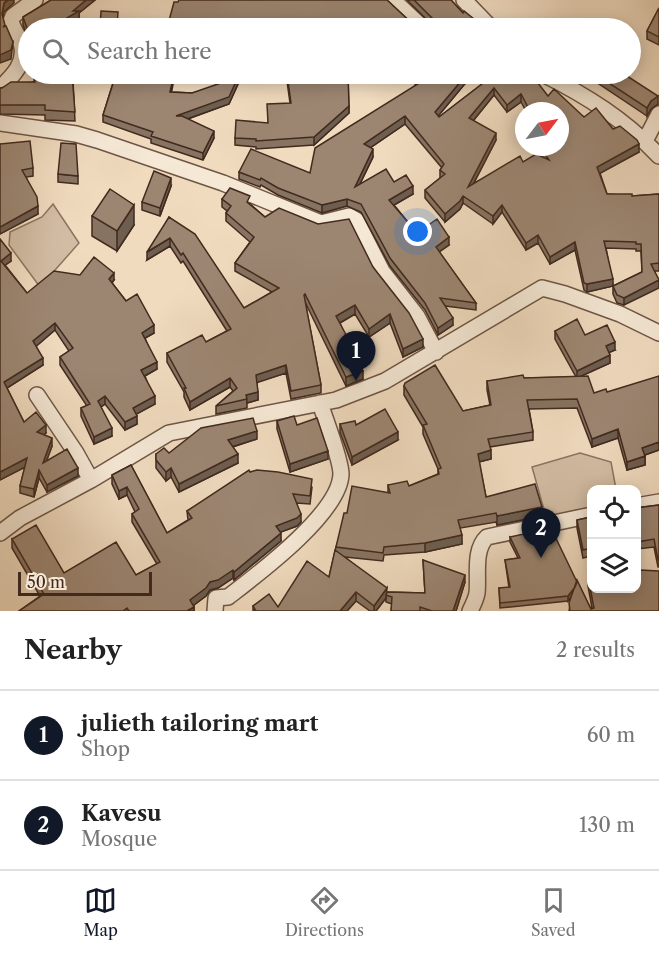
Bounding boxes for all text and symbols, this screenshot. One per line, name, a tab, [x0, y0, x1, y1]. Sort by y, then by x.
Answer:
search box	[18, 18, 641, 84]
icon: search	[39, 35, 72, 68]
text: Search here	[87, 38, 212, 65]
north arrow	[515, 102, 569, 156]
your location	[403, 217, 432, 246]
pin: 1	[336, 332, 376, 381]
map controls	[587, 485, 641, 593]
button: locate	[587, 485, 641, 539]
pin: 2	[522, 508, 560, 558]
button: layers	[587, 539, 641, 593]
scale bar	[18, 569, 152, 596]
text: 50 m	[27, 572, 65, 592]
text: Nearby	[24, 634, 122, 666]
text: 2 results	[556, 638, 635, 662]
text: julieth tailoring mart	[81, 710, 318, 737]
text: 1	[39, 723, 48, 747]
text: 60 m	[587, 723, 635, 747]
text: Shop	[81, 737, 130, 761]
text: Kavesu	[81, 800, 162, 827]
text: 2	[38, 813, 49, 837]
text: 130 m	[579, 813, 635, 837]
text: Mosque	[81, 827, 157, 851]
tab: Map	[84, 884, 118, 940]
tab: Directions	[285, 884, 364, 940]
tab: Saved	[531, 884, 575, 940]

